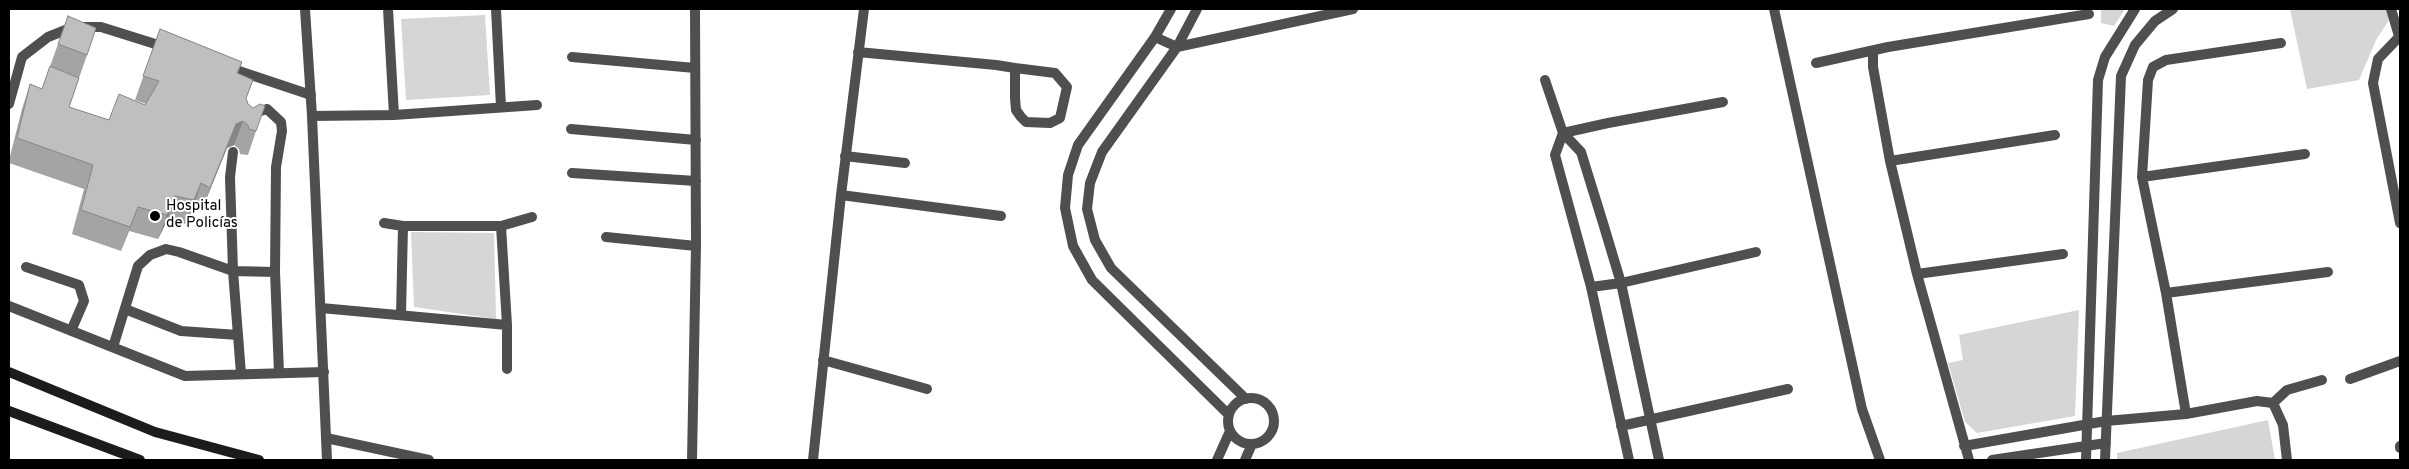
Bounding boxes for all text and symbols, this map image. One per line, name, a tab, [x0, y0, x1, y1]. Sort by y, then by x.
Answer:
place label: Hospital de Policías	[166, 198, 238, 233]
marker: Hospital de Policías	[148, 209, 162, 223]

